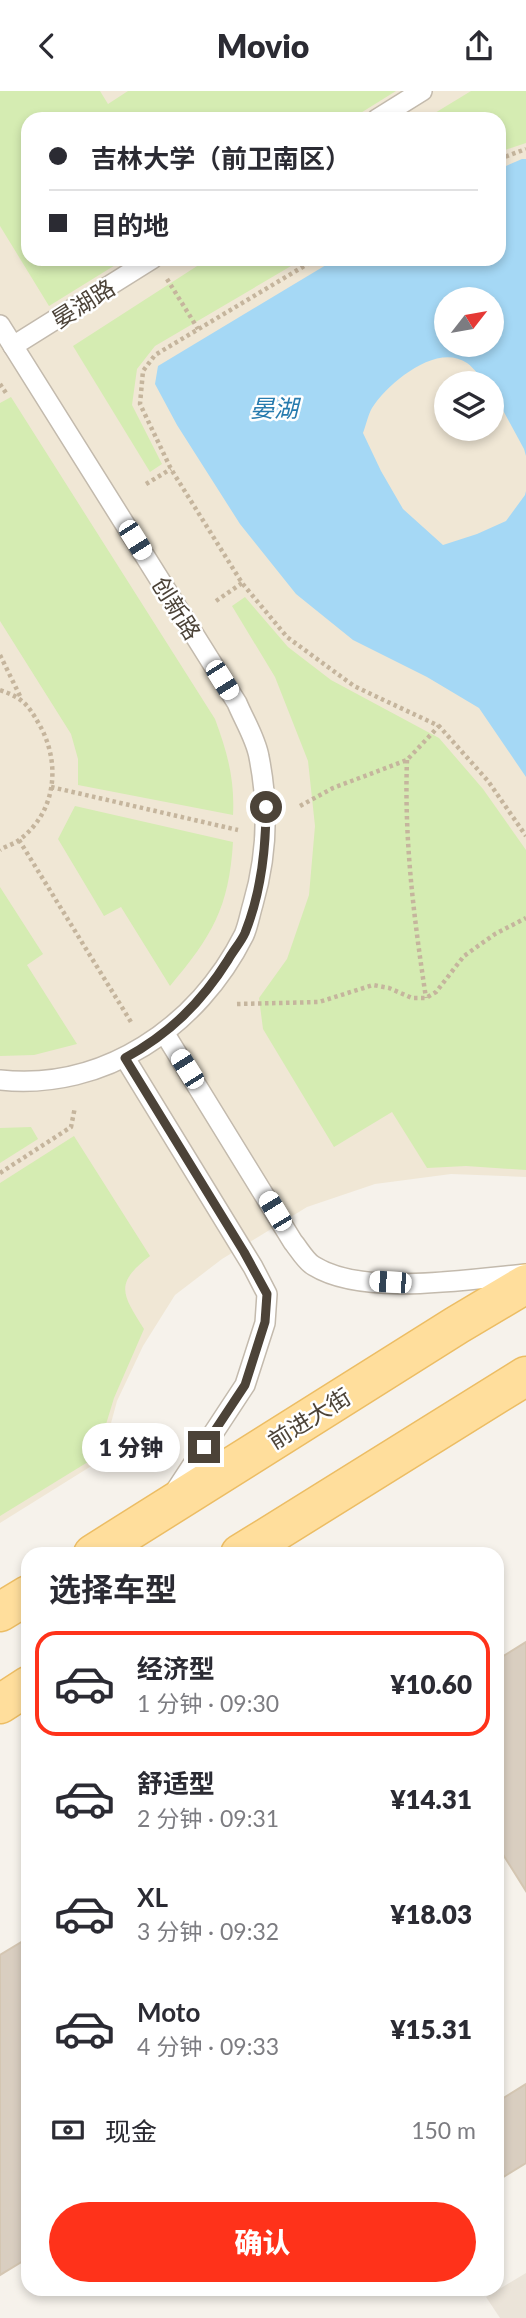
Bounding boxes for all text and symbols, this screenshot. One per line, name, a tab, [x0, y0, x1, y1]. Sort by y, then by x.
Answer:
text: Movio	[217, 26, 309, 65]
icon: back	[28, 27, 66, 65]
icon: share	[460, 27, 498, 65]
text: 吉林大学（前卫南区）	[91, 142, 351, 174]
text: 目的地	[91, 209, 169, 241]
street label: 晏湖路	[46, 273, 120, 333]
north arrow	[434, 287, 504, 357]
map controls	[434, 287, 504, 441]
button: layers	[434, 371, 504, 441]
water label: 晏湖	[250, 393, 302, 422]
car	[115, 517, 156, 563]
street label: 创新路	[147, 571, 207, 645]
car	[202, 657, 243, 703]
route start	[250, 791, 282, 823]
car	[167, 1046, 208, 1092]
car	[256, 1188, 295, 1234]
car	[369, 1270, 412, 1294]
street label: 前进大街	[263, 1382, 355, 1454]
callout: 1 分钟	[82, 1423, 180, 1471]
route end	[188, 1431, 220, 1463]
text: 1 分钟	[99, 1433, 163, 1461]
text: 选择车型	[49, 1569, 177, 1608]
icon: car	[53, 1652, 116, 1715]
text: 经济型	[137, 1652, 215, 1684]
text: ¥10.60	[390, 1668, 472, 1700]
text: 1 分钟 · 09:30	[137, 1689, 279, 1717]
icon: car	[53, 1767, 116, 1830]
text: 舒适型	[137, 1767, 215, 1799]
text: ¥14.31	[390, 1783, 472, 1815]
text: 2 分钟 · 09:31	[137, 1804, 279, 1832]
text: XL	[137, 1881, 168, 1913]
icon: car	[53, 1882, 116, 1945]
text: ¥18.03	[390, 1898, 472, 1930]
text: 3 分钟 · 09:32	[137, 1917, 279, 1945]
text: Moto	[137, 1996, 200, 2028]
icon: car	[53, 1997, 116, 2060]
text: ¥15.31	[390, 2013, 472, 2045]
text: 4 分钟 · 09:33	[137, 2032, 279, 2060]
icon: cash	[49, 2111, 87, 2149]
text: 现金	[105, 2115, 157, 2147]
text: 150 m	[411, 2116, 476, 2144]
button: 确认	[49, 2202, 476, 2282]

